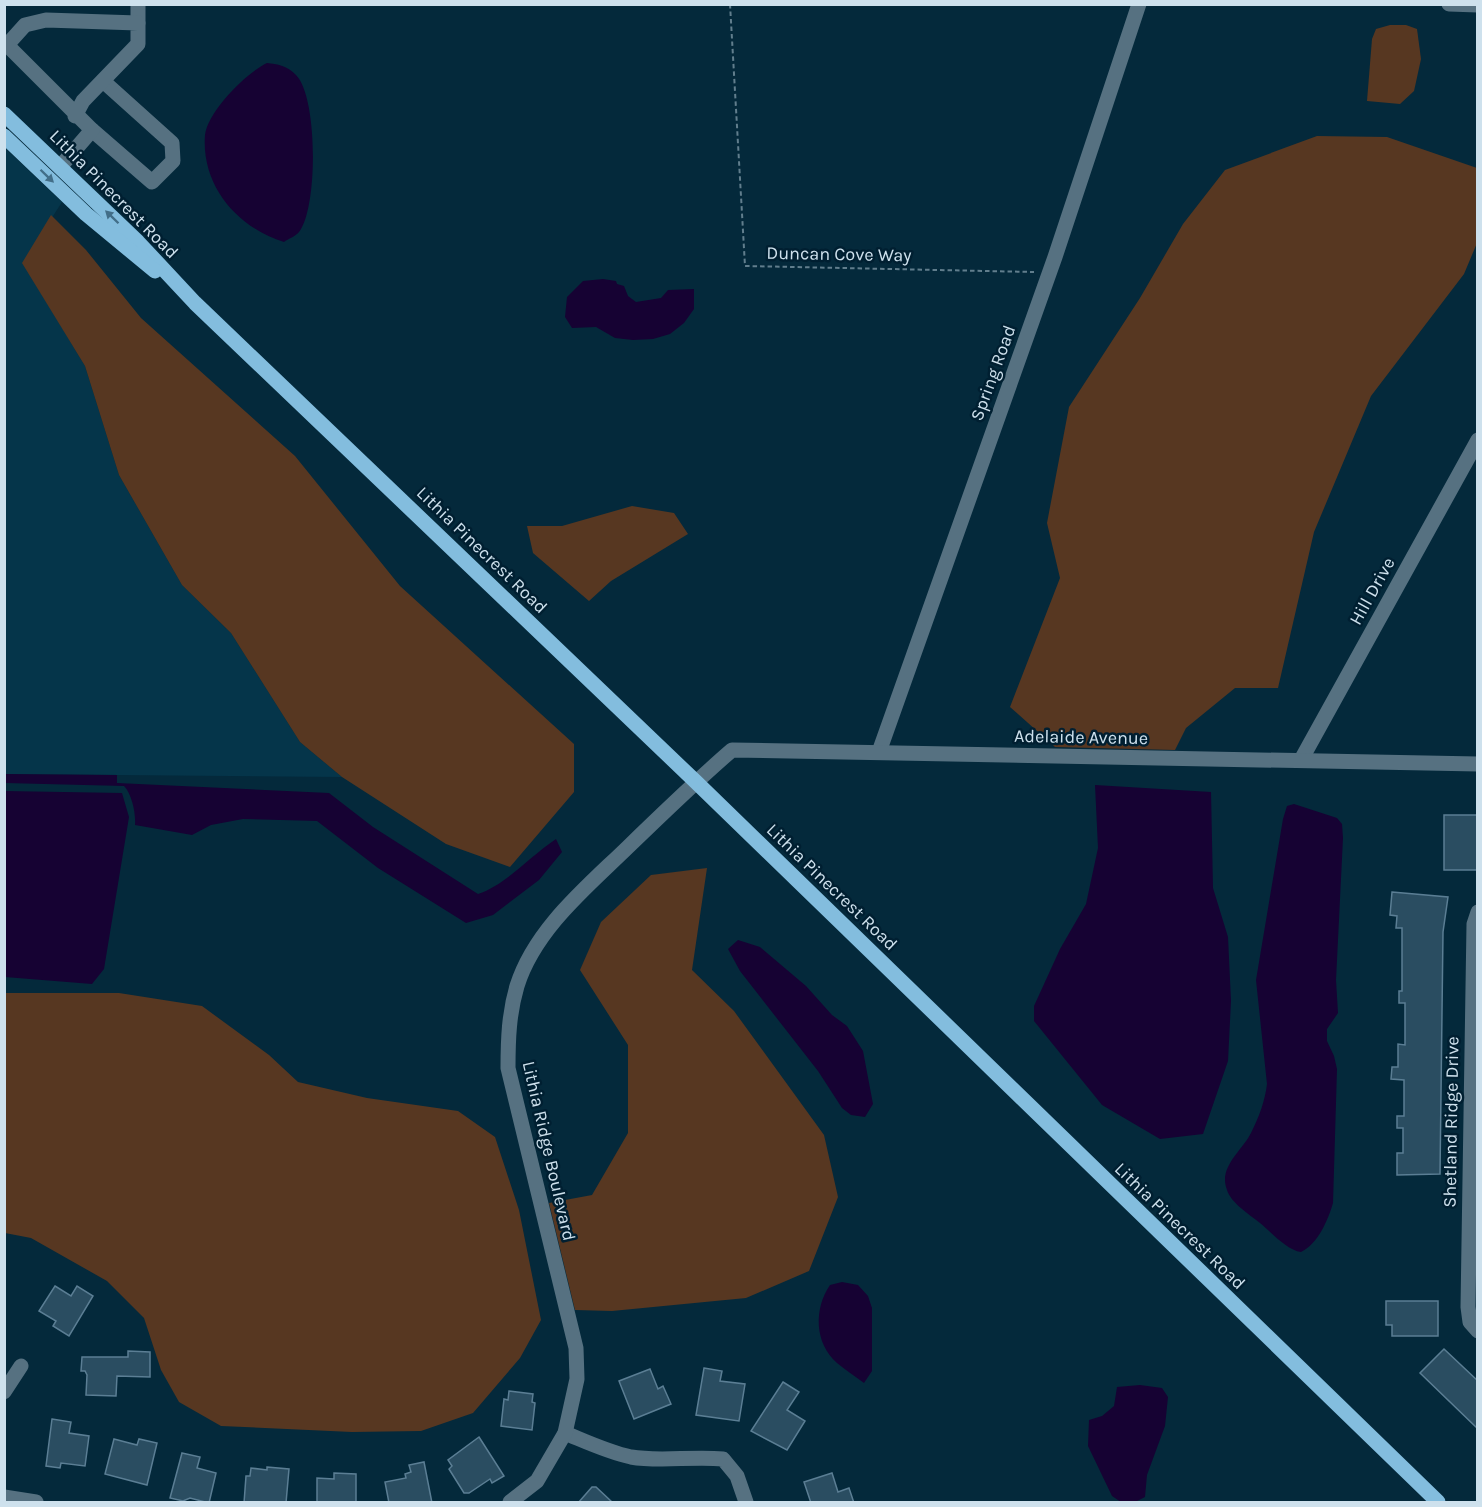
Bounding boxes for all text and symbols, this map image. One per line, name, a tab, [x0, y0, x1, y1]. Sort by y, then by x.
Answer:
street label: Lithia Pinecrest Road	[45, 125, 183, 263]
one-way arrow	[39, 169, 54, 183]
one-way arrow	[105, 210, 120, 224]
street label: Duncan Cove Way	[766, 242, 912, 266]
street label: Spring Road	[966, 322, 1020, 424]
street label: Lithia Pinecrest Road	[412, 482, 552, 618]
street label: Hill Drive	[1344, 553, 1400, 629]
street label: Adelaide Avenue	[1014, 725, 1148, 749]
street label: Lithia Pinecrest Road	[762, 819, 902, 955]
street label: Shetland Ridge Drive	[1439, 1036, 1463, 1208]
street label: Lithia Ridge Boulevard	[518, 1059, 580, 1243]
street label: Lithia Pinecrest Road	[1110, 1158, 1250, 1294]

